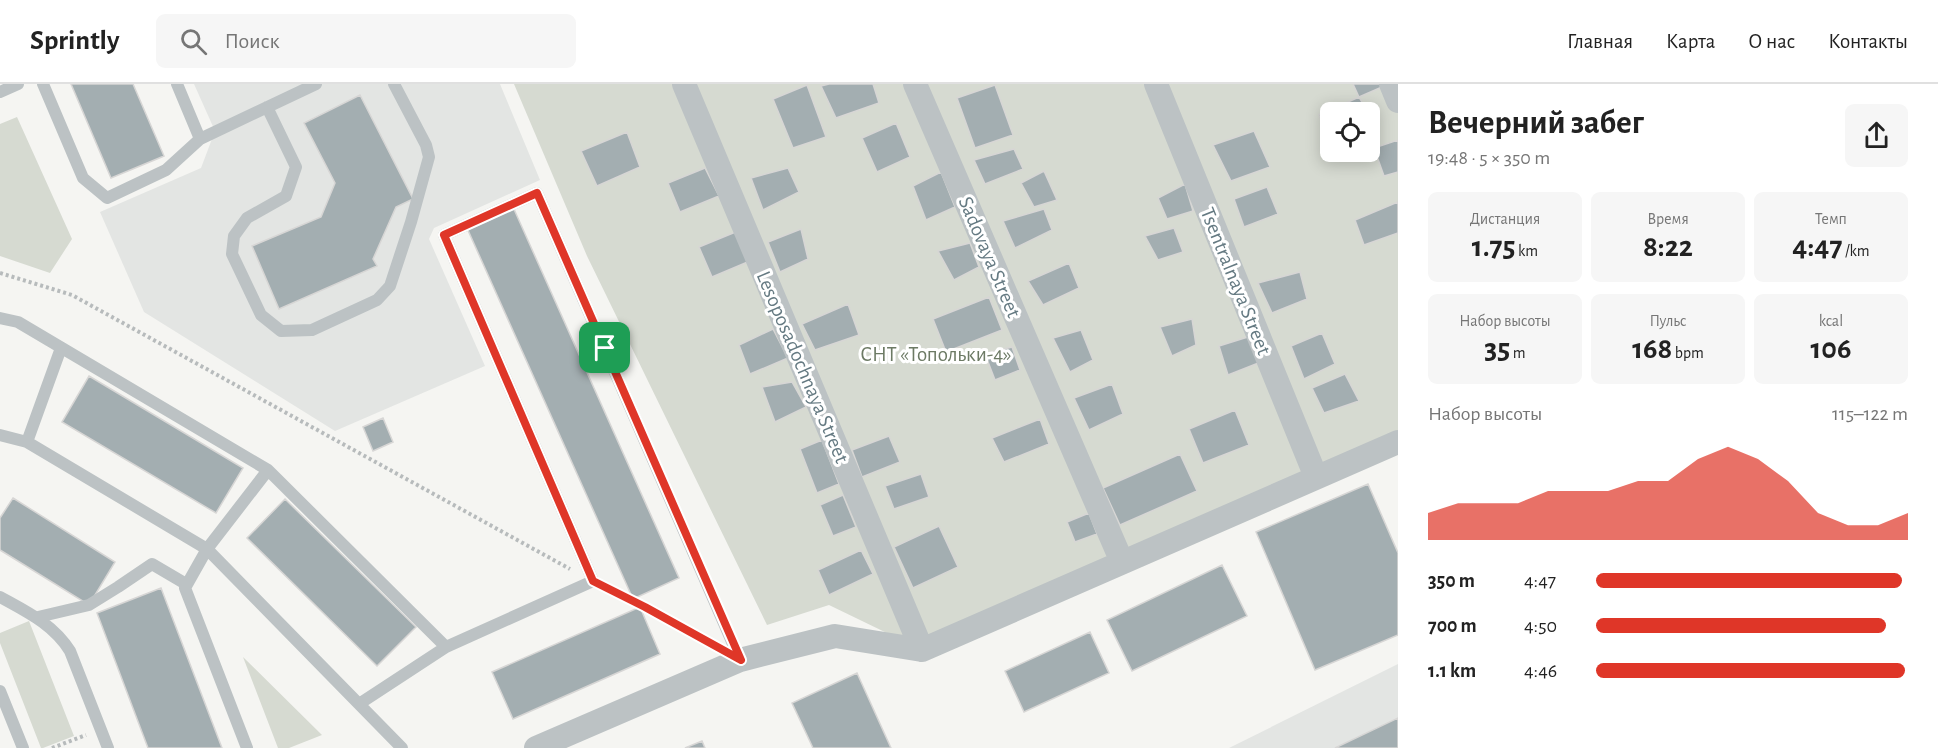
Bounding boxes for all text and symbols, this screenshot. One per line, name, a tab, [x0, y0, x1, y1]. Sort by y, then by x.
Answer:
search box	[156, 14, 576, 68]
icon: search	[177, 25, 210, 58]
text: Sprintly	[30, 27, 120, 55]
text: Поиск	[225, 30, 279, 52]
text: Главная	[1567, 31, 1633, 52]
text: Карта	[1666, 31, 1715, 52]
text: О нас	[1748, 31, 1795, 52]
text: Контакты	[1828, 31, 1908, 52]
map controls	[1320, 102, 1380, 162]
button: locate	[1320, 102, 1380, 162]
button: share	[1845, 104, 1908, 167]
text: Вечерний забег	[1428, 107, 1644, 140]
text: 19:48 · 5 × 350 m	[1428, 148, 1550, 168]
street label: Sadovaya Street	[955, 194, 1025, 321]
street label: Tsentralnaya Street	[1196, 205, 1275, 358]
text: Дистанция	[1470, 211, 1540, 227]
text: Время	[1647, 211, 1689, 227]
text: Темп	[1815, 211, 1847, 227]
text: 1.75	[1472, 232, 1515, 262]
text: 8:22	[1643, 232, 1693, 262]
text: 4:47	[1792, 232, 1842, 262]
text: km	[1515, 243, 1538, 259]
text: /km	[1842, 243, 1870, 259]
street label: Lesoposadochnaya Street	[753, 268, 853, 466]
text: Набор высоты	[1459, 313, 1551, 329]
text: Пульс	[1649, 313, 1687, 329]
text: kcal	[1819, 313, 1843, 329]
pin	[579, 322, 630, 373]
icon: arrive	[588, 331, 621, 364]
text: 35	[1484, 334, 1510, 364]
text: 168	[1632, 334, 1672, 364]
text: 106	[1811, 334, 1851, 364]
park label: СНТ «Топольки-4»	[860, 344, 1012, 365]
text: m	[1510, 345, 1526, 361]
text: bpm	[1672, 345, 1704, 361]
text: Набор высоты	[1428, 404, 1542, 424]
text: 115–122 m	[1832, 404, 1908, 424]
text: 350 m	[1428, 571, 1475, 591]
text: 4:47	[1524, 571, 1556, 591]
text: 700 m	[1428, 616, 1477, 636]
text: 4:50	[1524, 616, 1557, 636]
text: 1.1 km	[1428, 661, 1476, 681]
text: 4:46	[1524, 661, 1557, 681]

